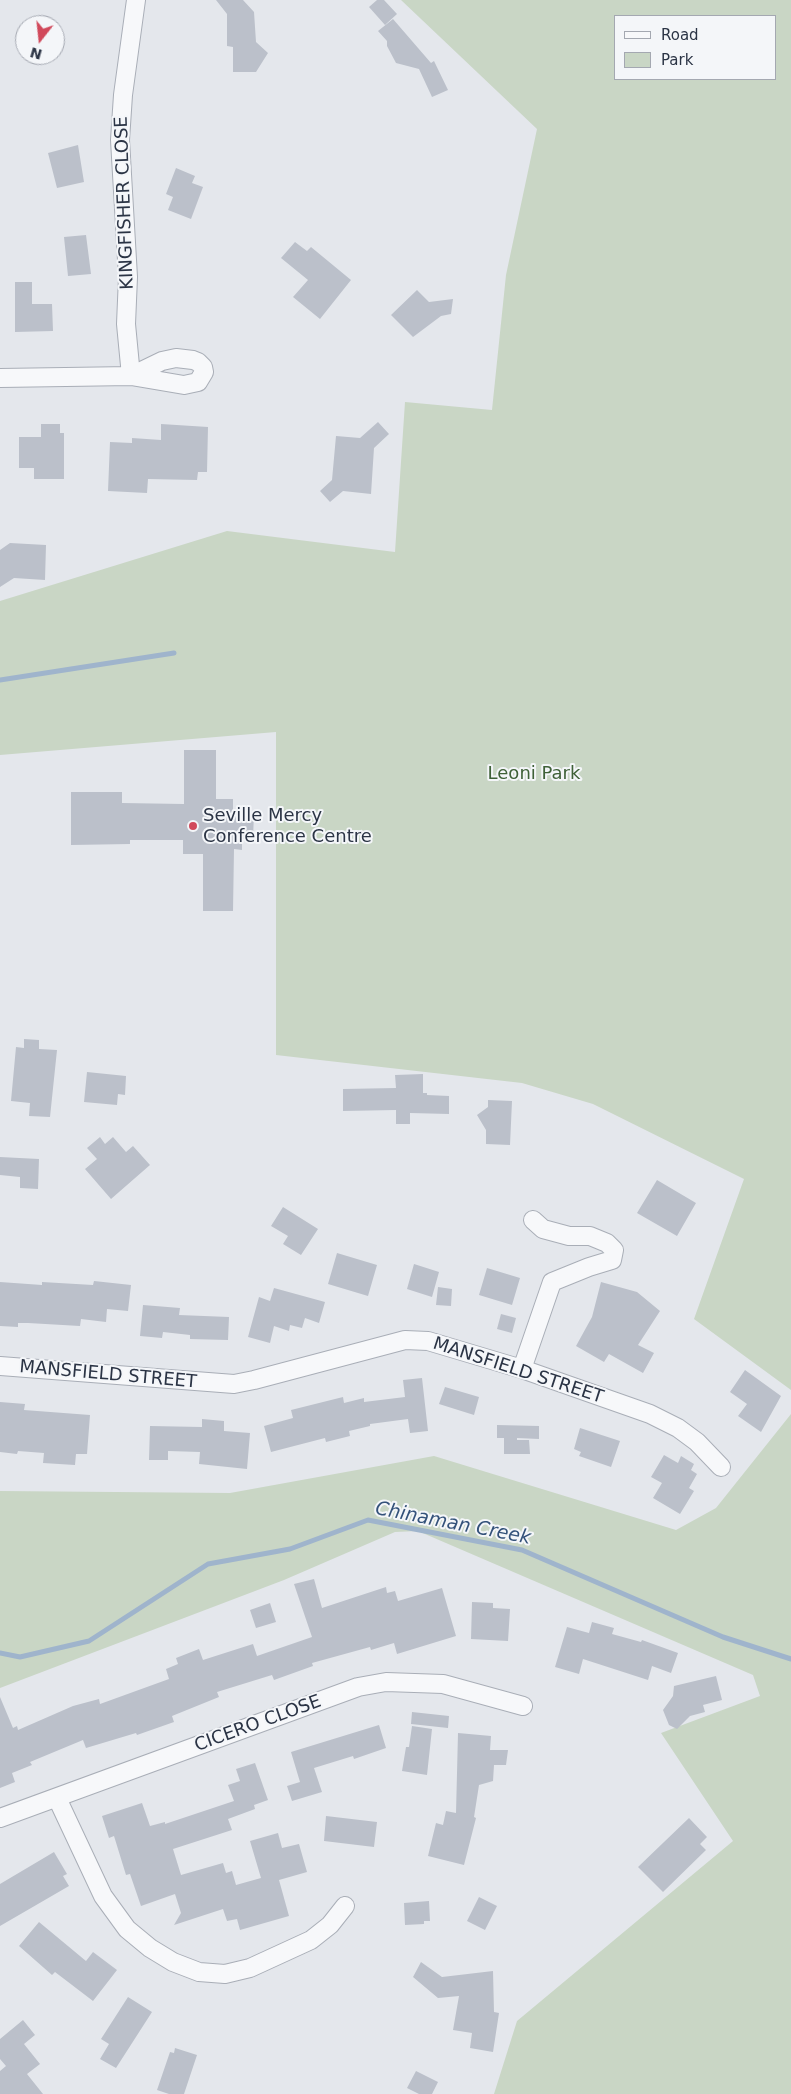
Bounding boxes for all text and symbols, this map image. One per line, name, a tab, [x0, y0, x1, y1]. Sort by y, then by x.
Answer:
north arrow	[15, 15, 65, 65]
legend	[614, 15, 776, 80]
text: Road	[661, 26, 699, 44]
text: N	[28, 44, 44, 63]
text: Park	[661, 51, 693, 69]
street label: KINGFISHER CLOSE	[111, 116, 139, 290]
park label: Leoni Park	[488, 763, 580, 785]
place label: Seville Mercy Conference Centre	[203, 805, 372, 848]
marker: Seville Mercy Conference Centre	[187, 820, 199, 832]
street label: MANSFIELD STREET	[430, 1333, 606, 1409]
street label: MANSFIELD STREET	[18, 1356, 198, 1394]
water label: Chinaman Creek	[373, 1498, 533, 1550]
street label: CICERO CLOSE	[192, 1691, 324, 1757]

